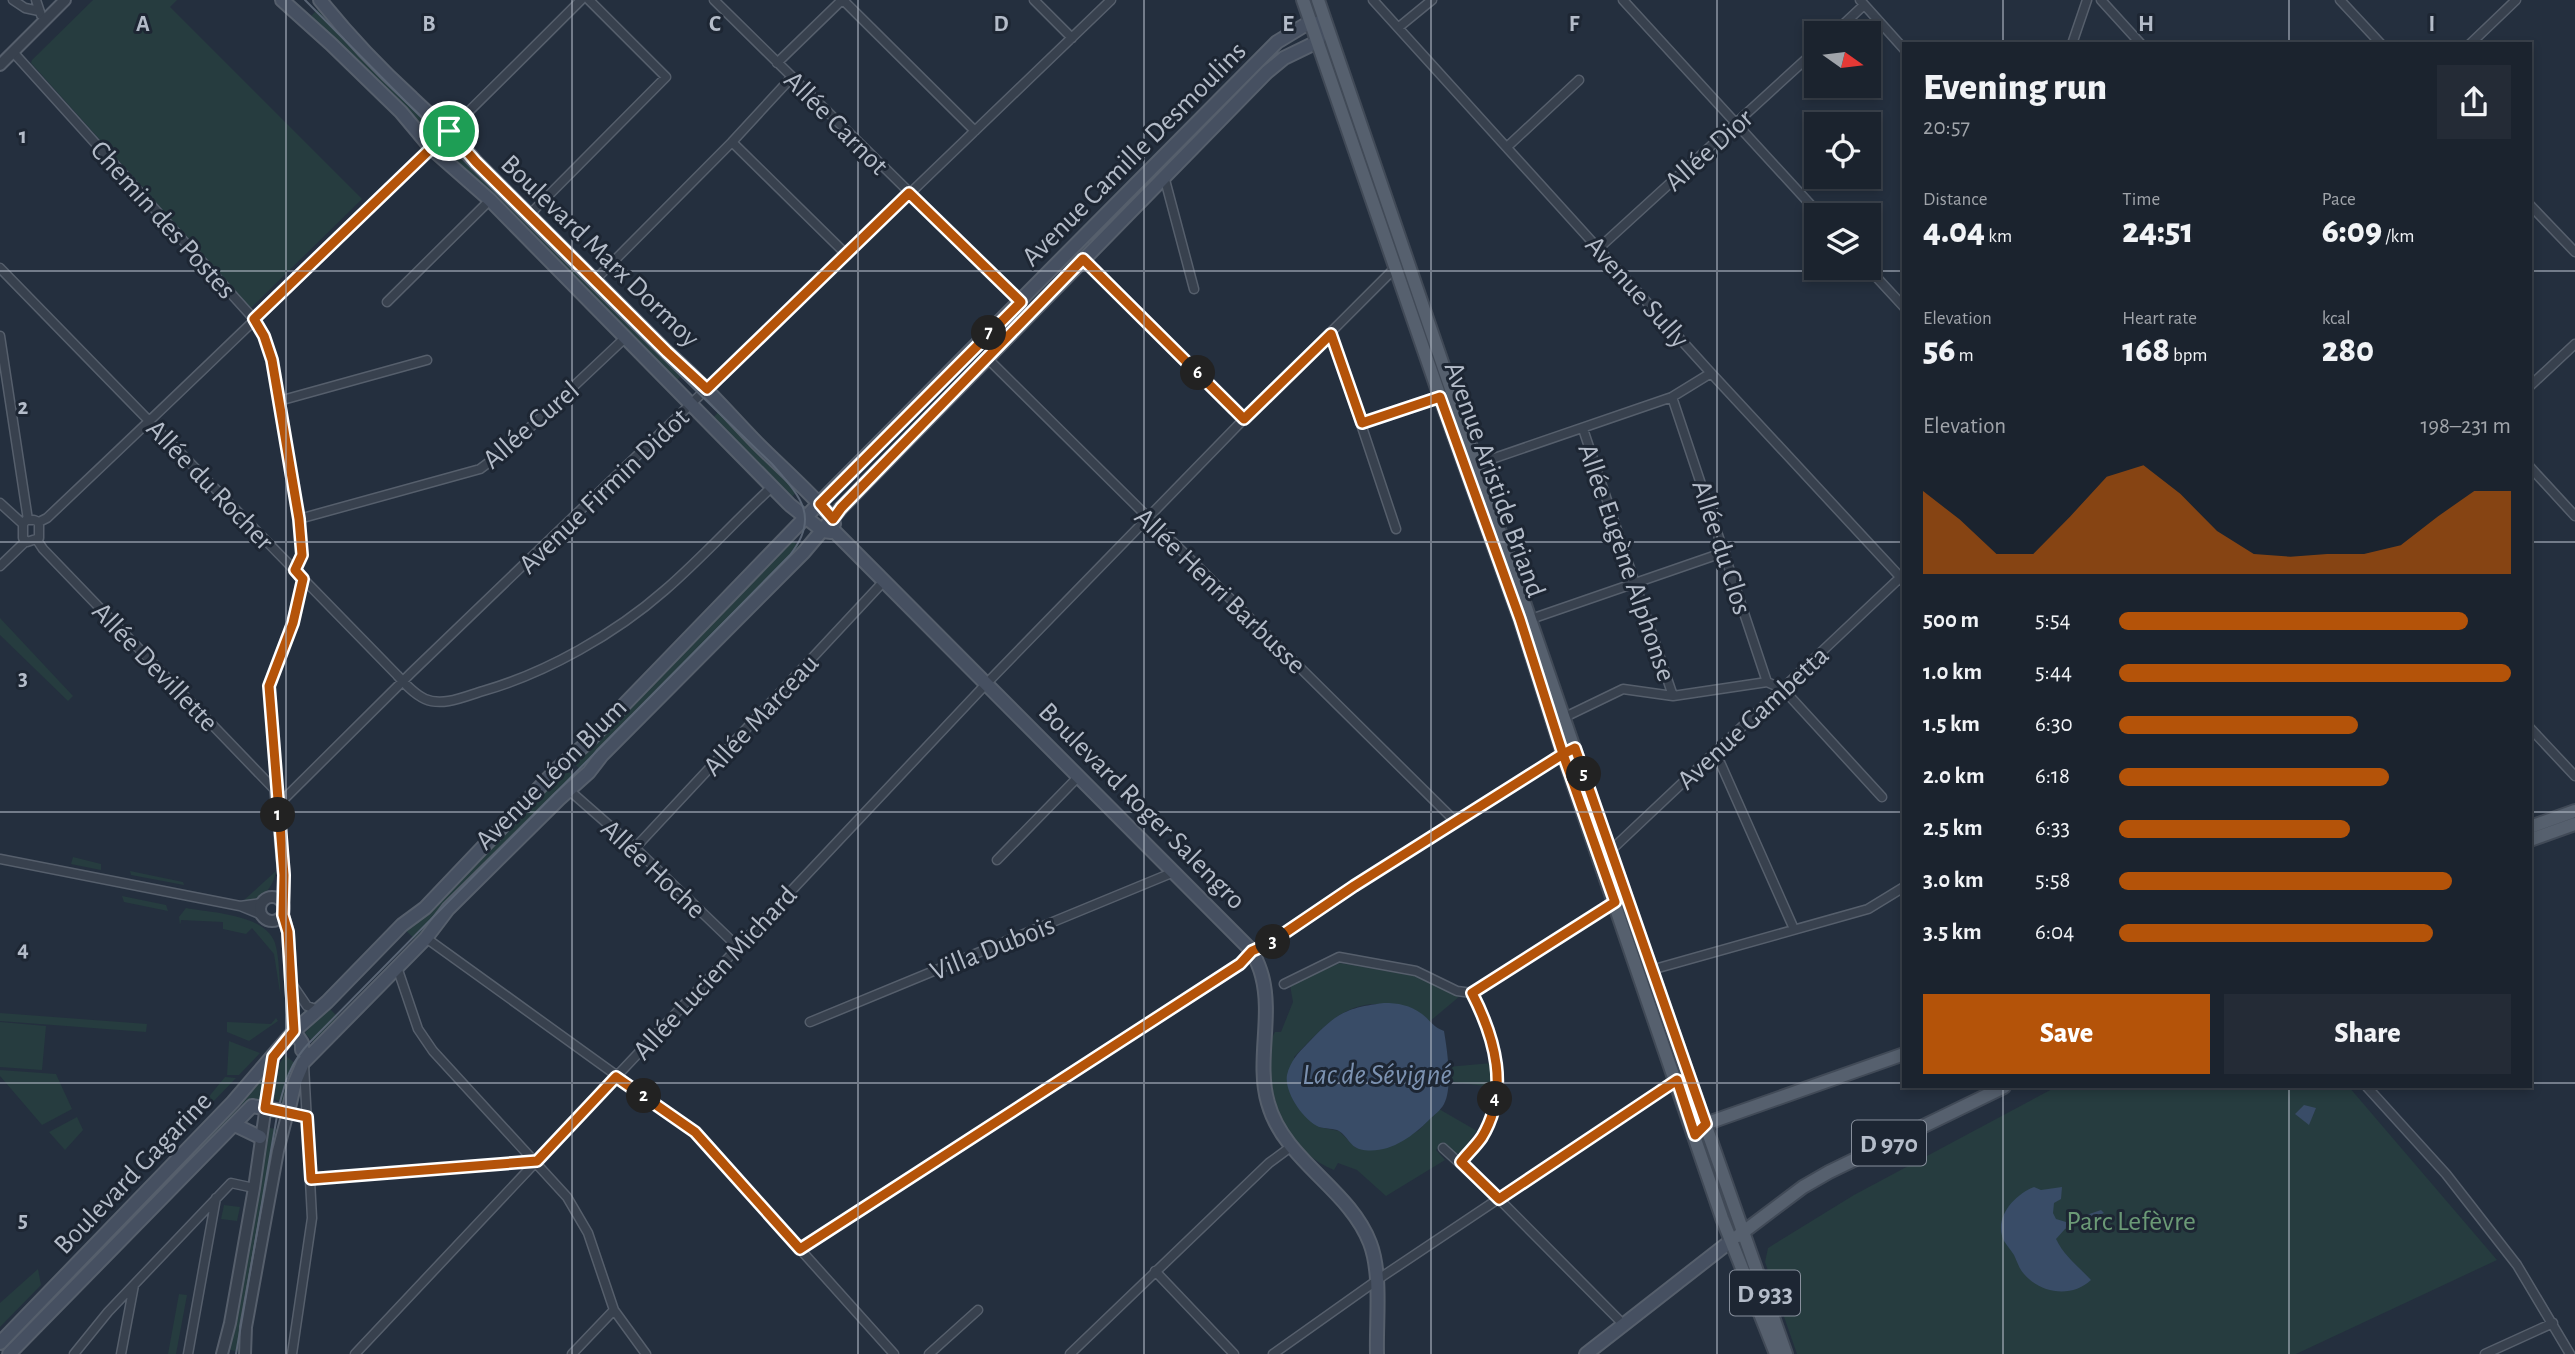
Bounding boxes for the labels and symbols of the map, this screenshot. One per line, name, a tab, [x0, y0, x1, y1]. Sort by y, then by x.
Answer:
text: A	[136, 13, 150, 36]
text: B	[422, 13, 436, 36]
text: C	[709, 13, 721, 36]
text: D	[993, 13, 1009, 36]
text: E	[1282, 13, 1294, 36]
text: F	[1569, 13, 1580, 36]
text: H	[2138, 13, 2154, 36]
text: I	[2429, 13, 2435, 36]
north arrow	[1804, 21, 1881, 98]
street label: Avenue Camille Desmoulins	[1017, 37, 1252, 272]
street label: Allée Carnot	[778, 66, 893, 181]
pin	[419, 101, 479, 161]
street label: Allée Dior	[1660, 104, 1759, 197]
text: 1	[19, 125, 27, 148]
street label: Chemin des Postes	[85, 136, 240, 305]
street label: Boulevard Marx Dormoy	[495, 150, 704, 353]
street label: Avenue Sully	[1579, 231, 1694, 354]
pin: 7	[972, 316, 1006, 350]
pin: 6	[1180, 356, 1216, 390]
street label: Avenue Aristide Briand	[1439, 358, 1550, 601]
street label: Allée Curel	[478, 376, 585, 475]
text: 2	[18, 396, 29, 419]
street label: Avenue Firmin Didot	[514, 403, 695, 579]
street label: Allée du Rocher	[141, 415, 278, 556]
street label: Allée Eugène Alphonse	[1572, 440, 1680, 685]
street label: Allée du Clos	[1686, 477, 1756, 618]
street label: Allée Henri Barbusse	[1129, 503, 1310, 680]
street label: Allée Devillette	[86, 598, 223, 737]
street label: Avenue Gambetta	[1672, 641, 1835, 796]
street label: Allée Marceau	[698, 649, 825, 782]
text: 3	[18, 667, 28, 690]
street label: Avenue Léon Blum	[470, 693, 632, 855]
street label: Boulevard Roger Salengro	[1033, 698, 1250, 915]
pin: 5	[1566, 756, 1602, 792]
pin: 1	[260, 798, 296, 832]
street label: Allée Hoche	[595, 815, 710, 924]
street label: Allée Lucien Michard	[628, 881, 803, 1066]
street label: Villa Dubois	[926, 911, 1059, 986]
pin: 3	[1256, 925, 1290, 960]
text: 4	[17, 938, 29, 961]
water label: Lac de Sévigné	[1302, 1060, 1452, 1090]
pin: 2	[626, 1078, 662, 1114]
pin: 4	[1478, 1082, 1512, 1116]
street label: Boulevard Gagarine	[49, 1087, 218, 1260]
road number: D 970	[1852, 1120, 1926, 1166]
park label: Parc Lefèvre	[2066, 1208, 2196, 1236]
text: 5	[18, 1209, 28, 1232]
road number: D 933	[1730, 1270, 1800, 1316]

